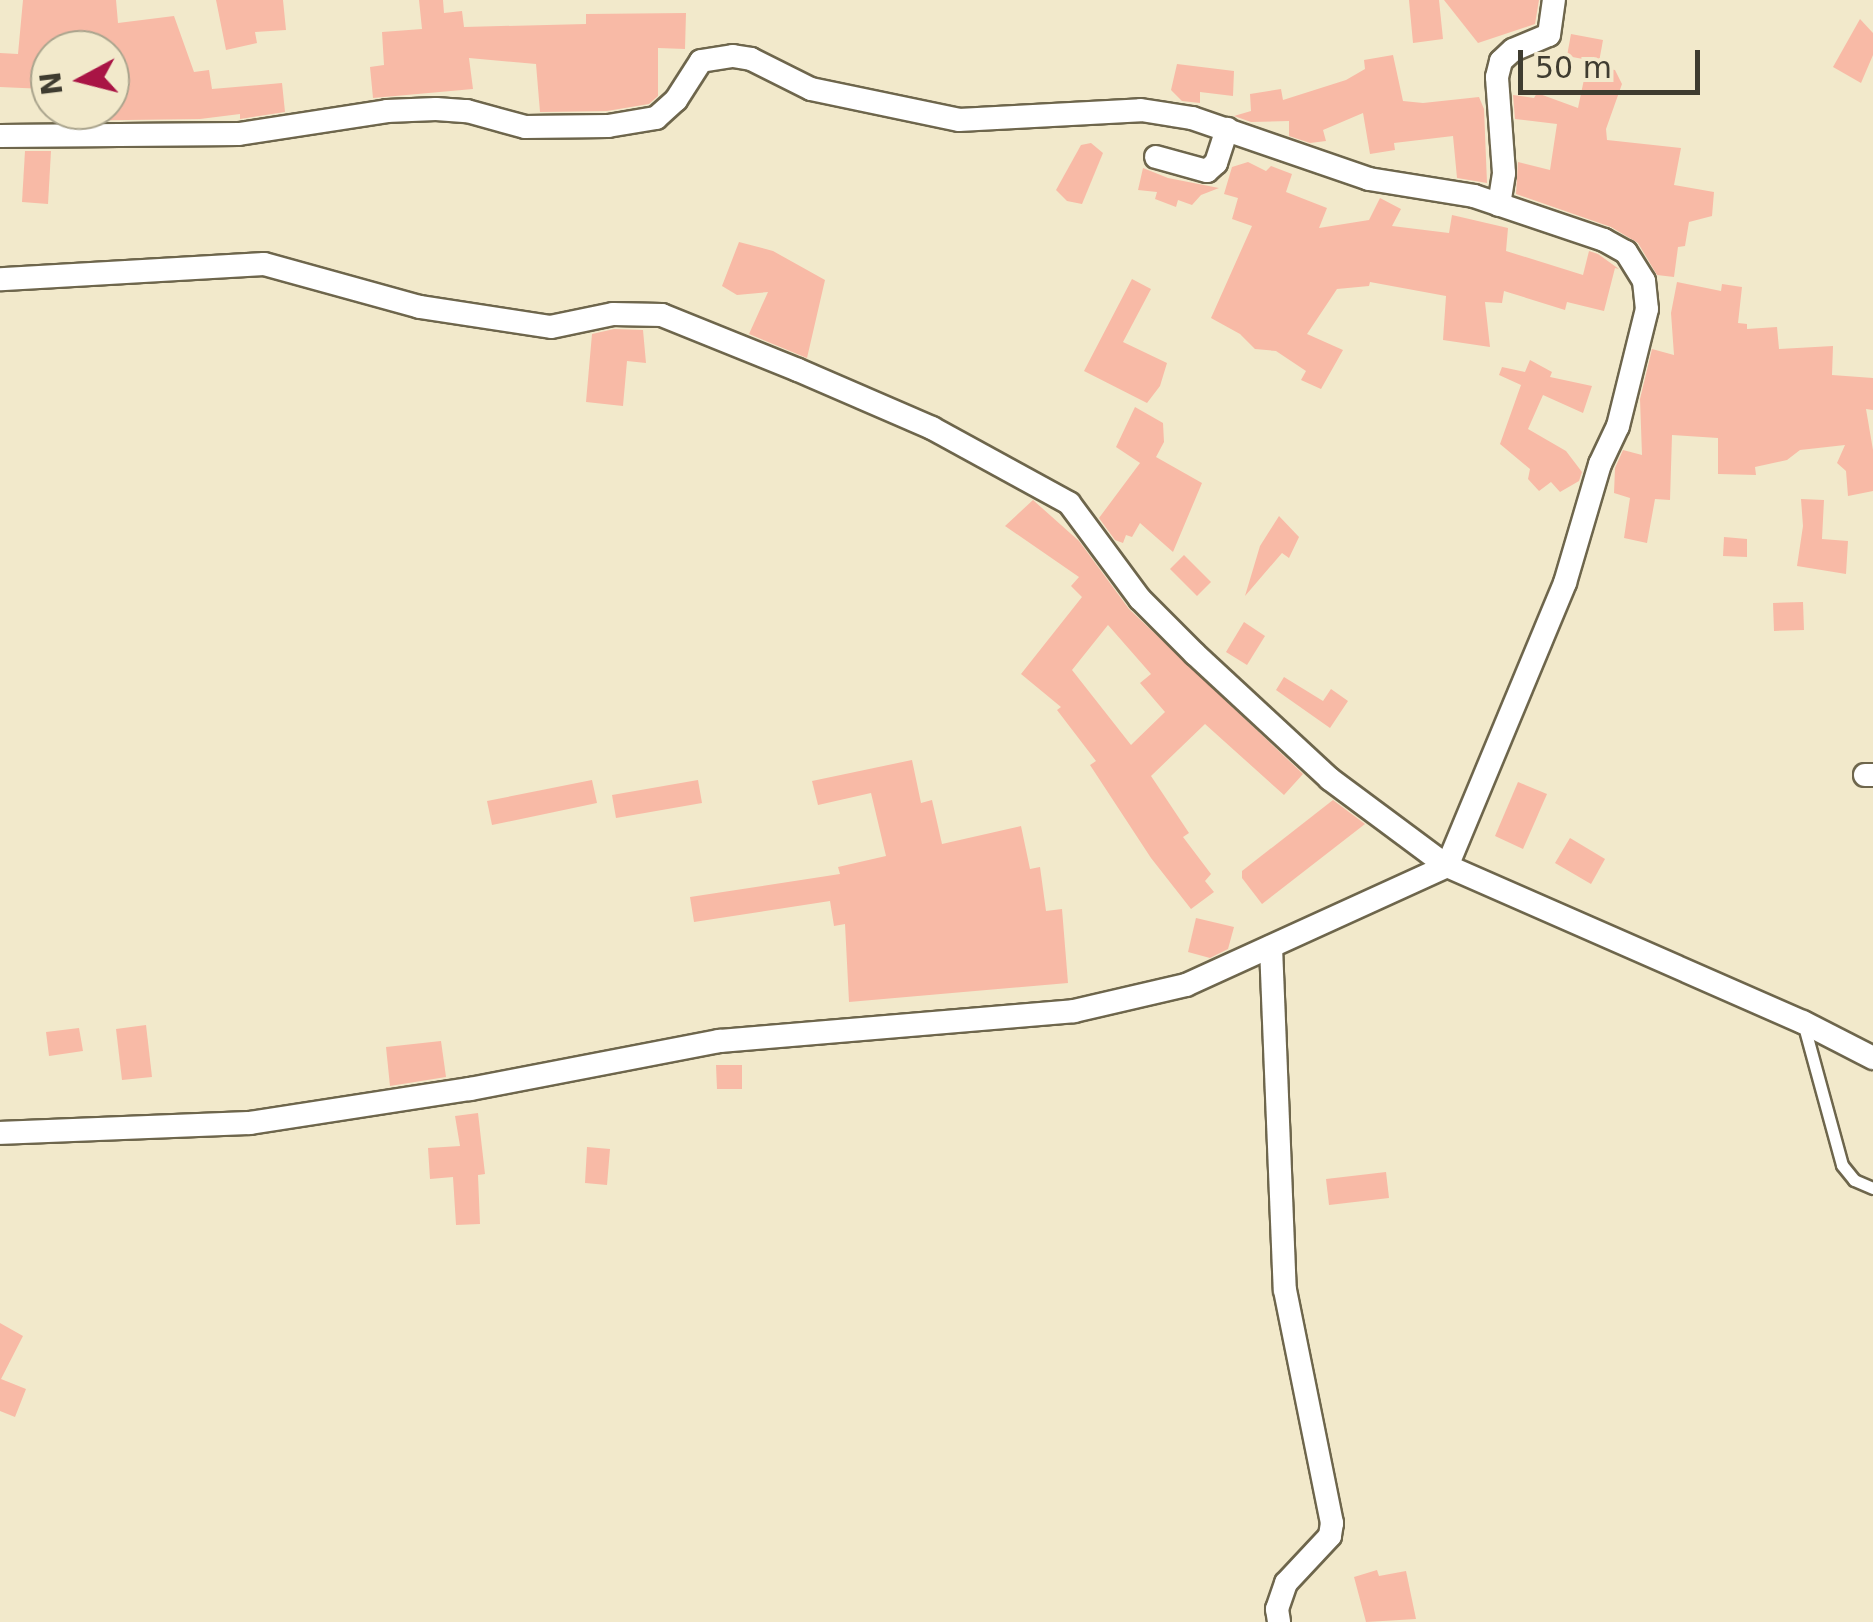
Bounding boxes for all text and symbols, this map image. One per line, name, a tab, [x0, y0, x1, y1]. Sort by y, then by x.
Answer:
north arrow	[30, 30, 130, 130]
scale bar	[1523, 30, 1706, 92]
text: 50 m	[1535, 50, 1612, 85]
text: N	[34, 70, 70, 97]

